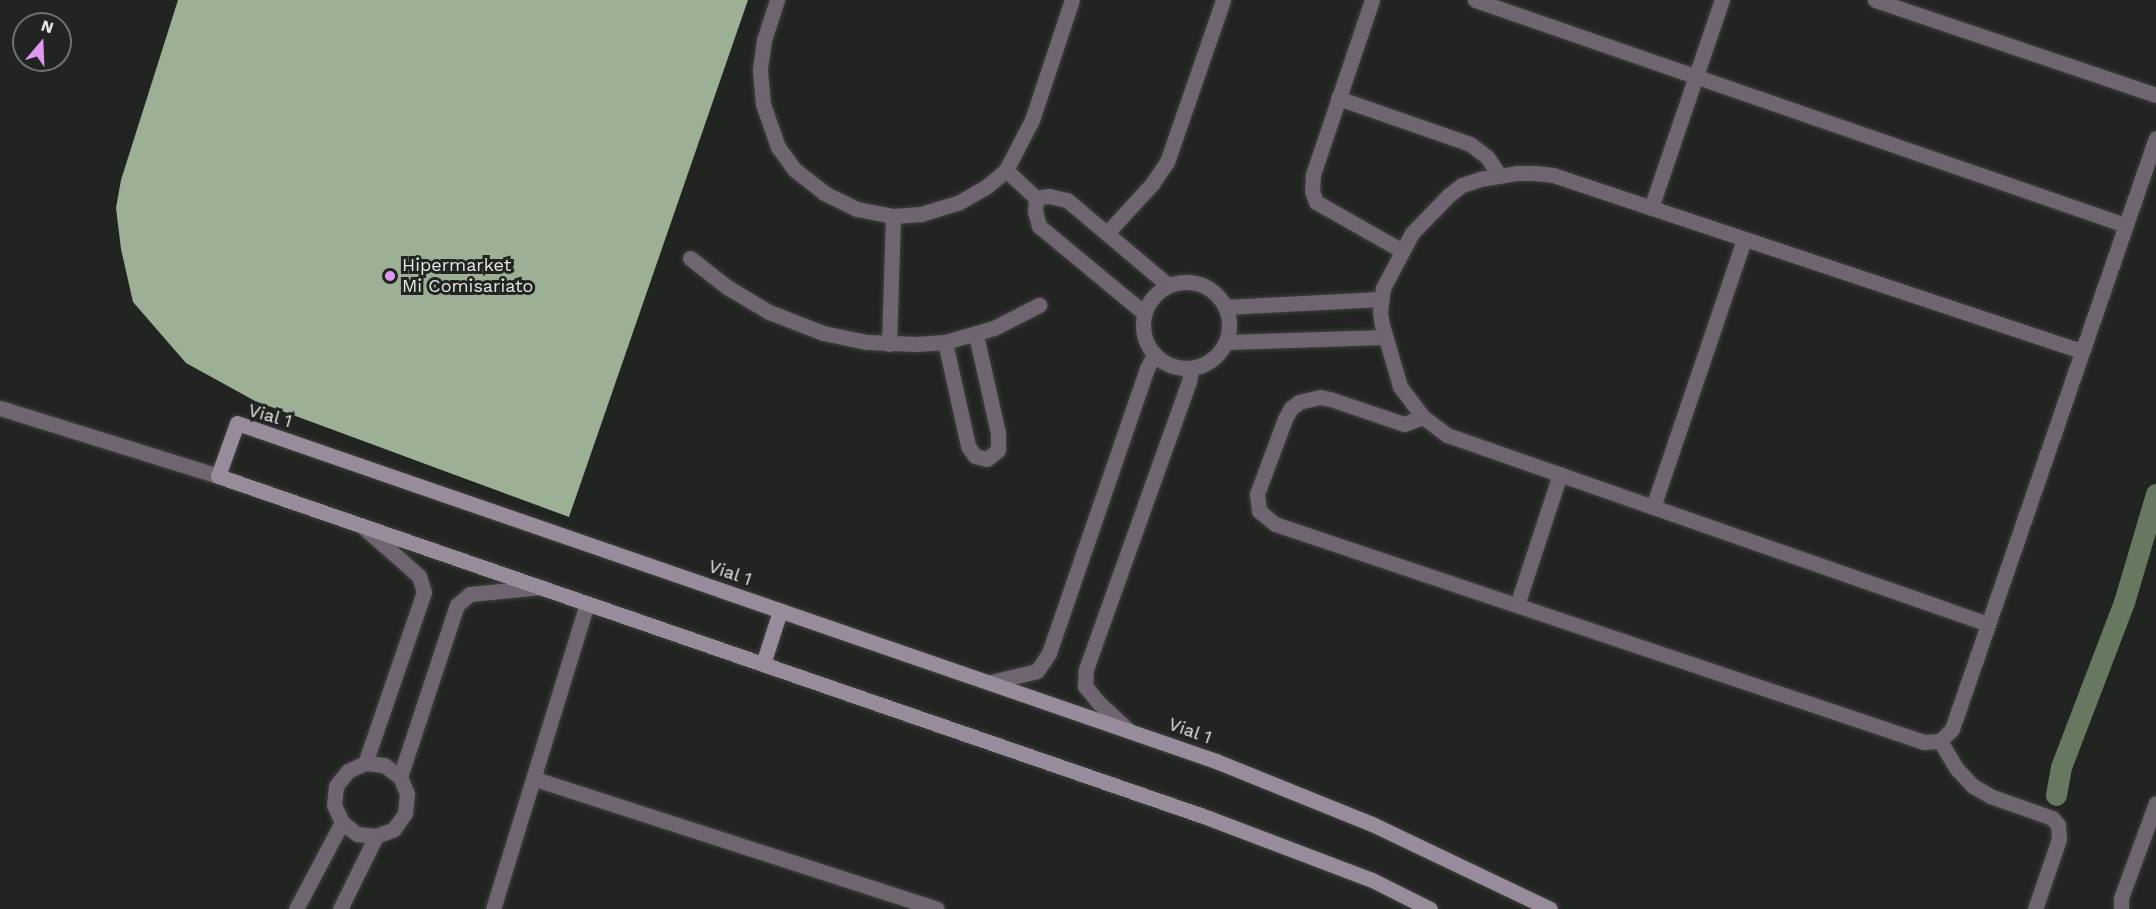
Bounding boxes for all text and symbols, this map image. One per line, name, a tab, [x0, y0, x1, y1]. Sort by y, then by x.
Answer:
north arrow	[12, 12, 72, 72]
text: N	[39, 15, 56, 37]
place label: Hipermarket Mi Comisariato	[402, 255, 533, 298]
marker: Hipermarket Mi Comisariato	[383, 269, 397, 283]
street label: Vial 1	[245, 399, 295, 433]
street label: Vial 1	[705, 555, 755, 591]
street label: Vial 1	[1165, 713, 1215, 749]

